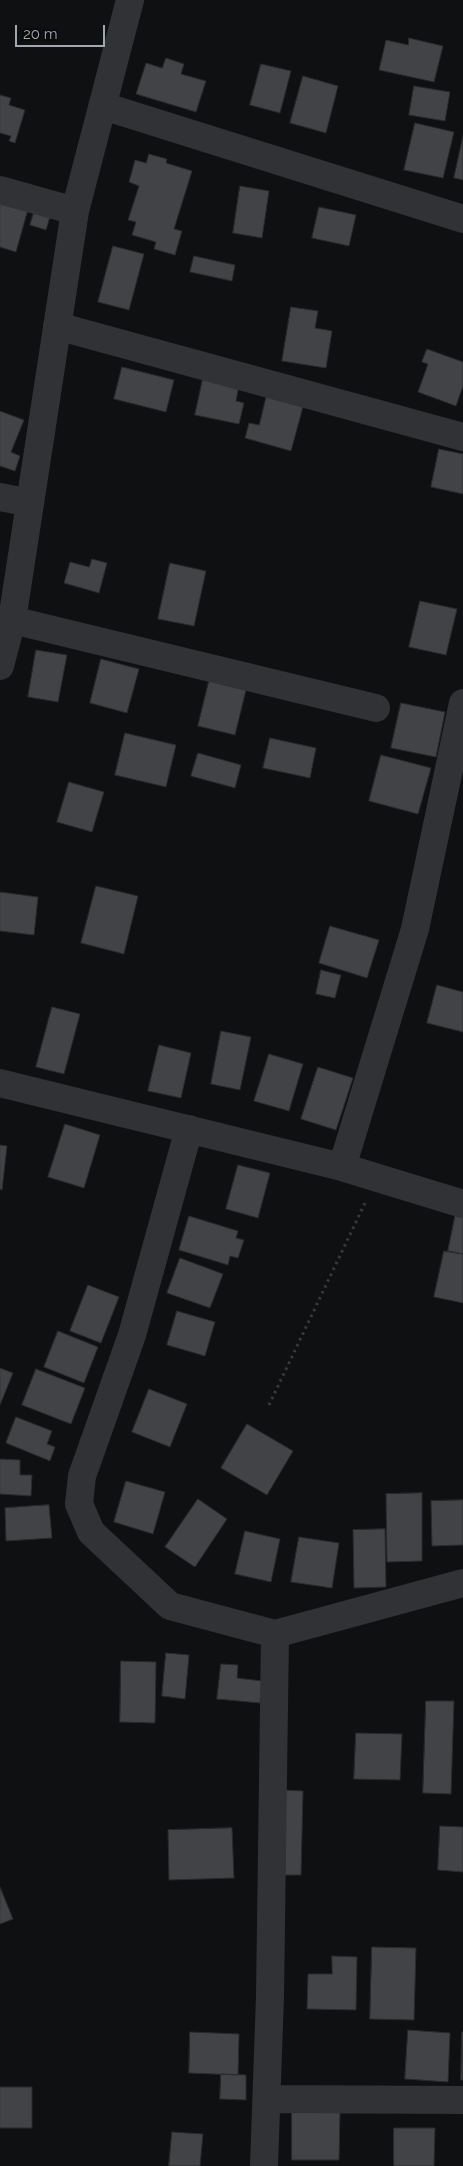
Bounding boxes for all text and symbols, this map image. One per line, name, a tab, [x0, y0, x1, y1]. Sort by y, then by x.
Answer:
scale bar	[18, 15, 108, 47]
text: 20 m	[23, 25, 58, 43]

